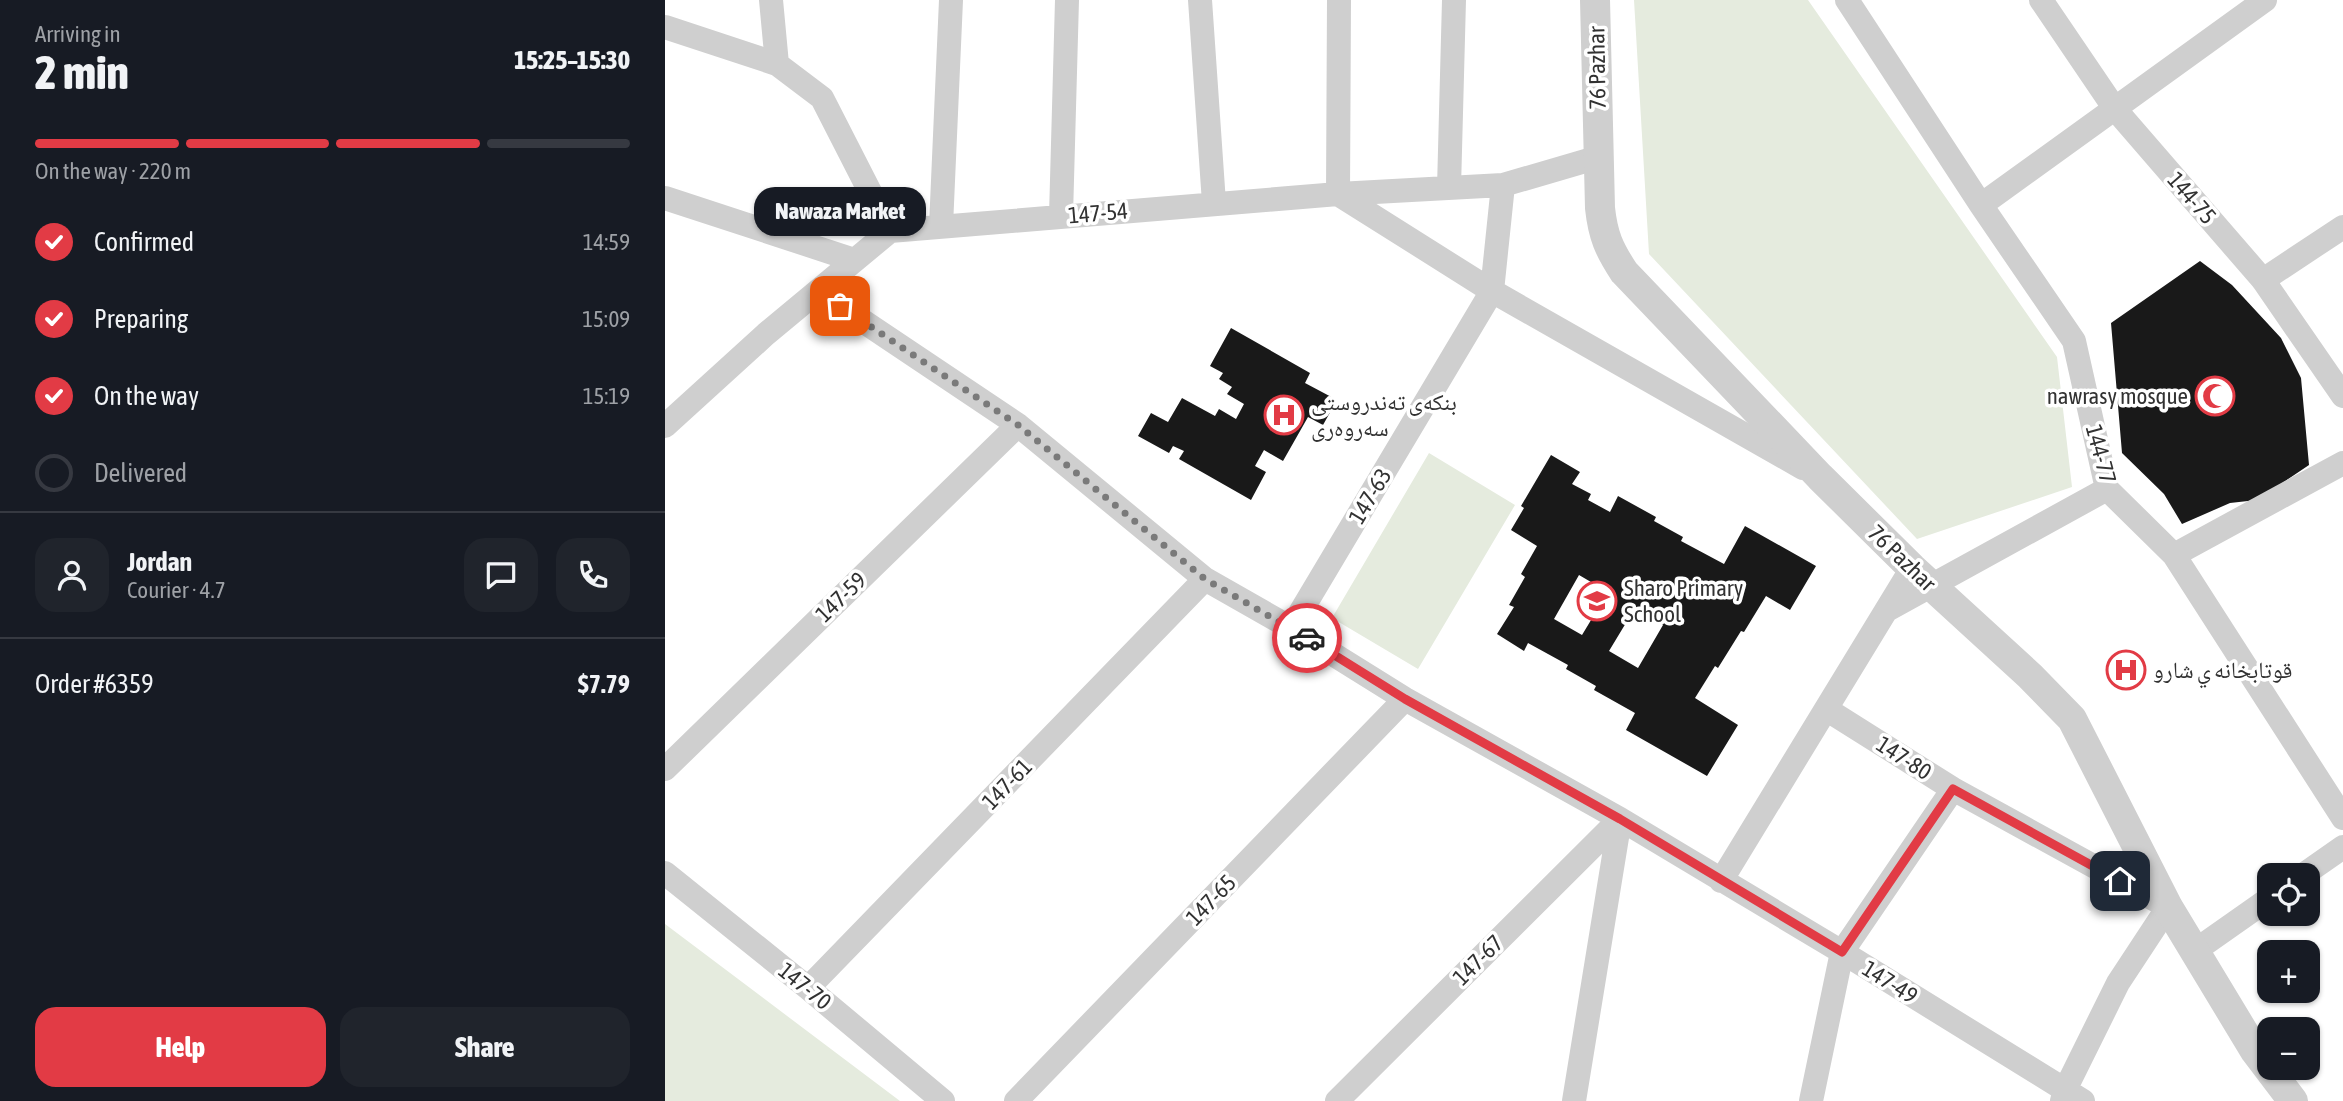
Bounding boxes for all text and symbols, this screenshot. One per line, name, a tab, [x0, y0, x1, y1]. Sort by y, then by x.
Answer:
text: Arriving in	[35, 21, 121, 47]
street label: 76 Pazhar	[1583, 25, 1611, 110]
text: 15:25–15:30	[514, 45, 630, 75]
text: 2 min	[35, 46, 129, 99]
text: On the way · 220 m	[35, 158, 191, 184]
street label: 144-75	[2163, 167, 2221, 229]
callout: Nawaza Market	[754, 187, 926, 236]
street label: 147-54	[1067, 197, 1129, 229]
text: Nawaza Market	[775, 198, 905, 224]
icon: check	[35, 223, 73, 261]
text: Confirmed	[94, 227, 194, 257]
text: 14:59	[583, 229, 630, 255]
pin	[810, 276, 870, 336]
icon: bag	[821, 287, 859, 325]
icon: check	[35, 300, 73, 338]
text: Preparing	[94, 304, 188, 334]
text: 15:09	[582, 306, 630, 332]
mosque icon: nawrasy mosque	[2194, 375, 2236, 417]
icon: check	[35, 377, 73, 415]
text: On the way	[94, 381, 199, 411]
text: 15:19	[583, 383, 630, 409]
place label: nawrasy mosque	[2047, 383, 2188, 409]
place label: بنکەی تەندروستی سەروەری	[1311, 389, 1457, 442]
hospital icon: بنکەی تەندروستی سەروەری	[1263, 394, 1305, 436]
street label: 144-77	[2081, 422, 2121, 486]
text: Delivered	[94, 458, 187, 488]
street label: 147-63	[1343, 464, 1397, 528]
street label: 76 Pazhar	[1863, 520, 1942, 597]
button: person	[35, 538, 109, 612]
button: chat	[464, 538, 538, 612]
button: phone	[556, 538, 630, 612]
text: Jordan	[127, 547, 192, 577]
street label: 147-59	[810, 567, 872, 627]
place label: Sharo Primary School	[1624, 575, 1743, 627]
text: Courier · 4.7	[127, 577, 226, 603]
school or university icon: Sharo Primary School	[1576, 580, 1618, 622]
courier	[1272, 603, 1342, 673]
icon: car	[1288, 619, 1326, 657]
hospital icon: قوتابخانه ي شارو	[2105, 649, 2147, 691]
place label: قوتابخانه ي شارو	[2153, 657, 2292, 689]
text: Order #6359	[35, 669, 154, 699]
text: $7.79	[578, 669, 630, 699]
street label: 147-80	[1872, 731, 1936, 785]
street label: 147-61	[977, 753, 1037, 815]
pin	[2090, 851, 2150, 911]
icon: home	[2101, 862, 2139, 900]
map controls	[2257, 863, 2320, 1080]
button: locate	[2257, 863, 2320, 926]
street label: 147-65	[1181, 869, 1241, 931]
street label: 147-67	[1448, 930, 1508, 990]
button: +	[2257, 940, 2320, 1003]
street label: 147-49	[1858, 955, 1922, 1009]
street label: 147-70	[774, 957, 836, 1015]
button: Help	[35, 1007, 326, 1087]
button: Share	[340, 1007, 630, 1087]
button: −	[2257, 1017, 2320, 1080]

